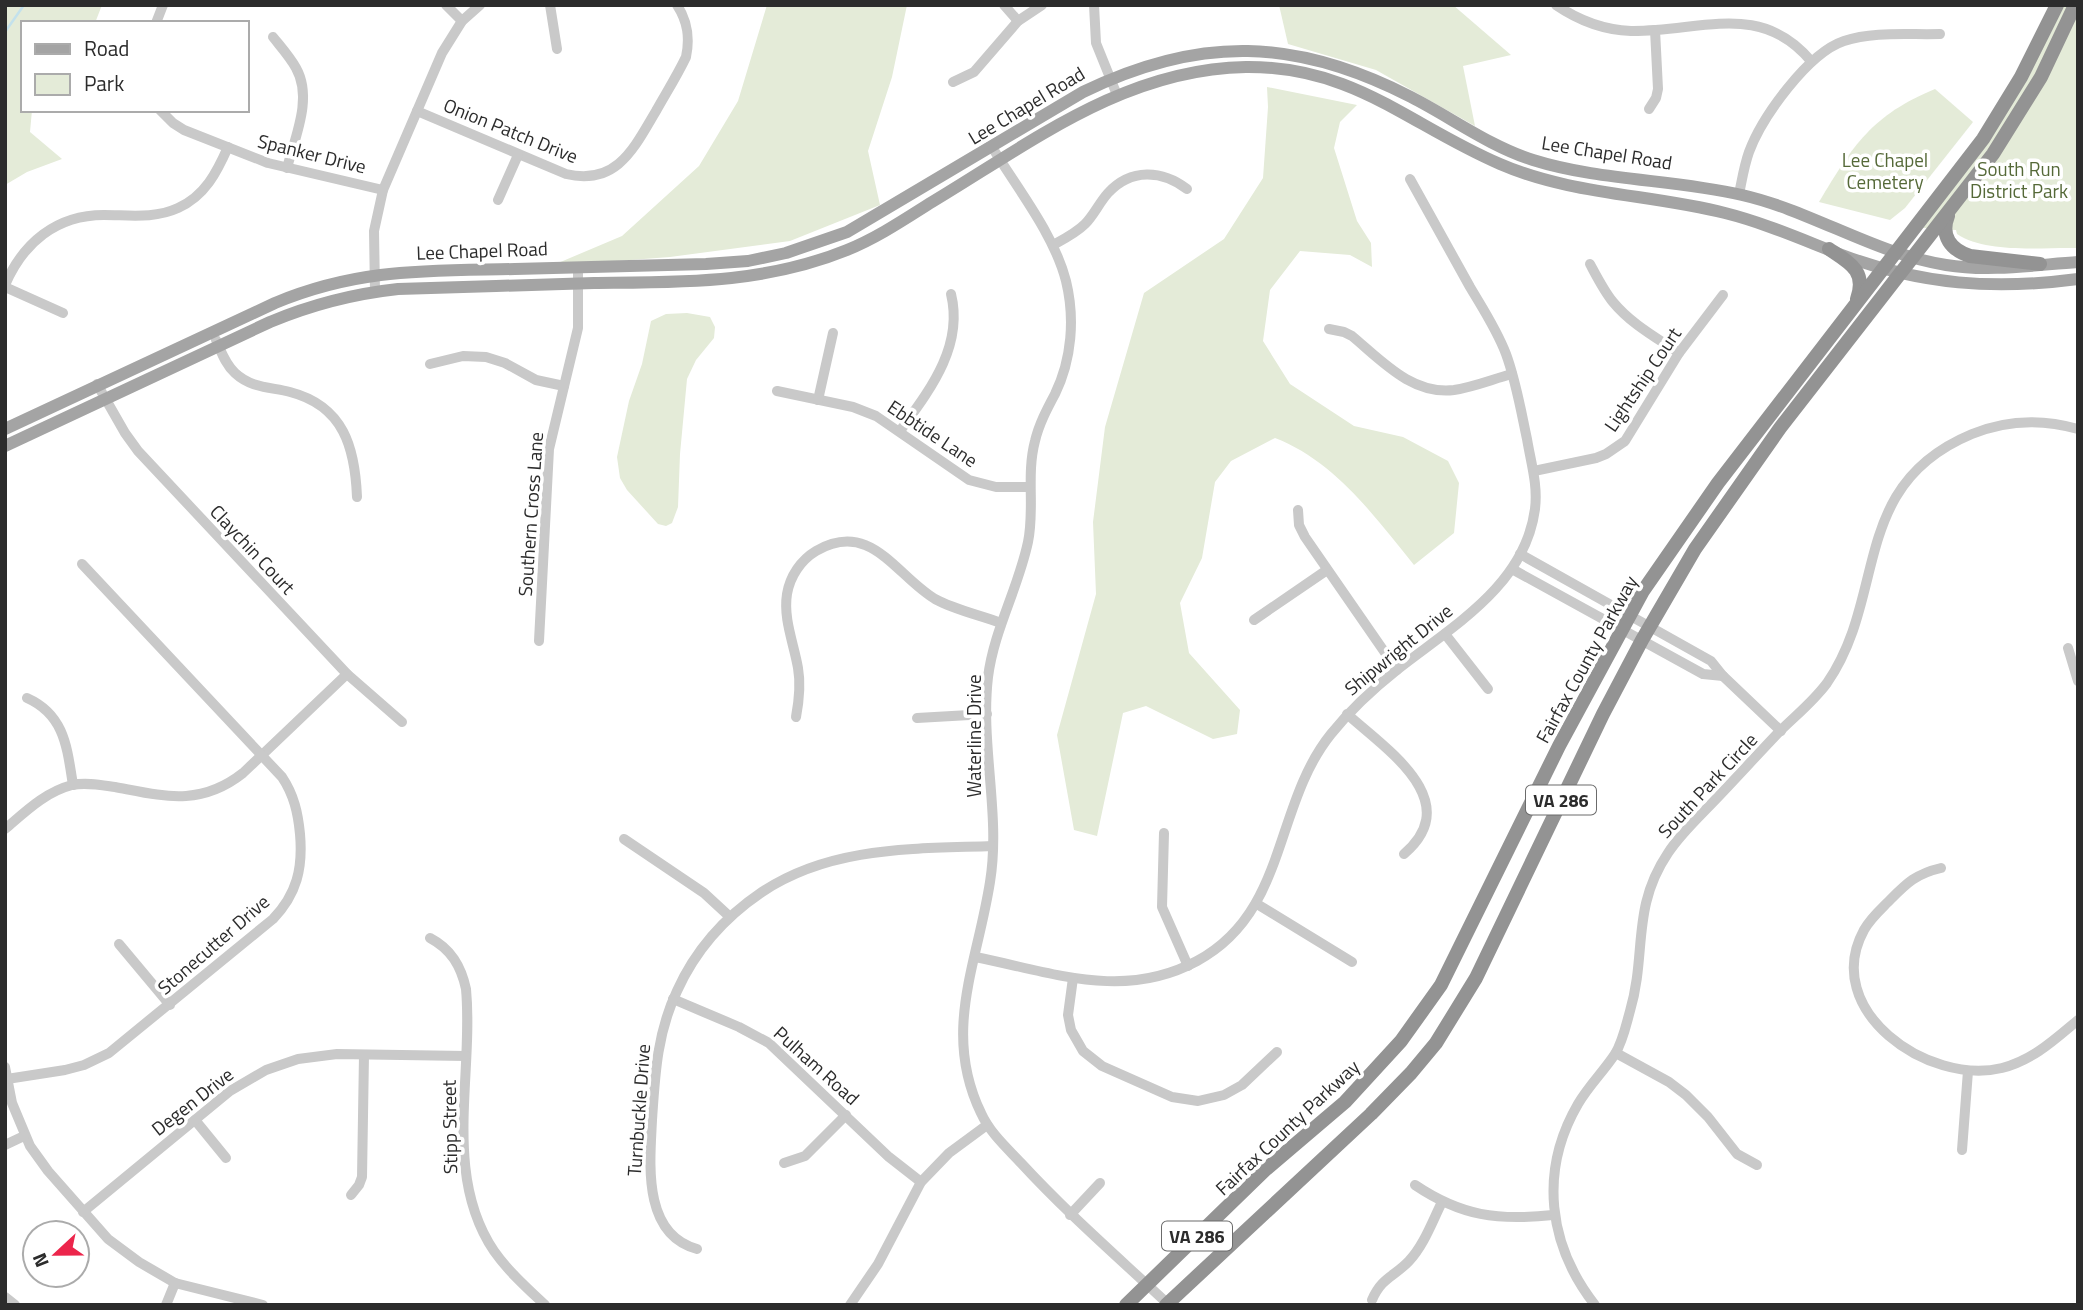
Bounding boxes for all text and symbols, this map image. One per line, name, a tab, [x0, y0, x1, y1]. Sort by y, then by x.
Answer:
legend	[21, 21, 248, 112]
text: Road	[84, 32, 129, 64]
street label: Lee Chapel Road	[962, 59, 1090, 151]
text: Park	[84, 67, 124, 99]
street label: Onion Patch Drive	[439, 90, 583, 170]
street label: Spanker Drive	[255, 126, 369, 180]
street label: Lee Chapel Road	[1540, 127, 1674, 177]
park label: Lee Chapel Cemetery	[1842, 145, 1928, 196]
park label: South Run District Park	[1970, 154, 2068, 205]
street label: Lee Chapel Road	[416, 233, 548, 267]
street label: Lightship Court	[1596, 321, 1688, 437]
street label: Ebbtide Lane	[882, 392, 984, 474]
street label: Southern Cross Lane	[510, 431, 550, 597]
street label: Claychin Court	[204, 498, 303, 601]
street label: Fairfax County Parkway	[1528, 570, 1644, 748]
street label: Shipwright Drive	[1338, 596, 1458, 702]
street label: Waterline Drive	[959, 675, 988, 798]
street label: South Park Circle	[1650, 726, 1764, 844]
road number: VA 286	[1526, 786, 1596, 814]
street label: Stonecutter Drive	[151, 887, 275, 1001]
street label: Pulham Road	[768, 1019, 866, 1111]
street label: Turnbuckle Drive	[619, 1043, 657, 1177]
street label: Fairfax County Parkway	[1208, 1052, 1366, 1202]
street label: Degen Drive	[145, 1060, 239, 1142]
street label: Stipp Street	[434, 1079, 464, 1174]
north arrow	[21, 1219, 91, 1289]
road number: VA 286	[1162, 1222, 1232, 1251]
text: N	[24, 1249, 56, 1272]

